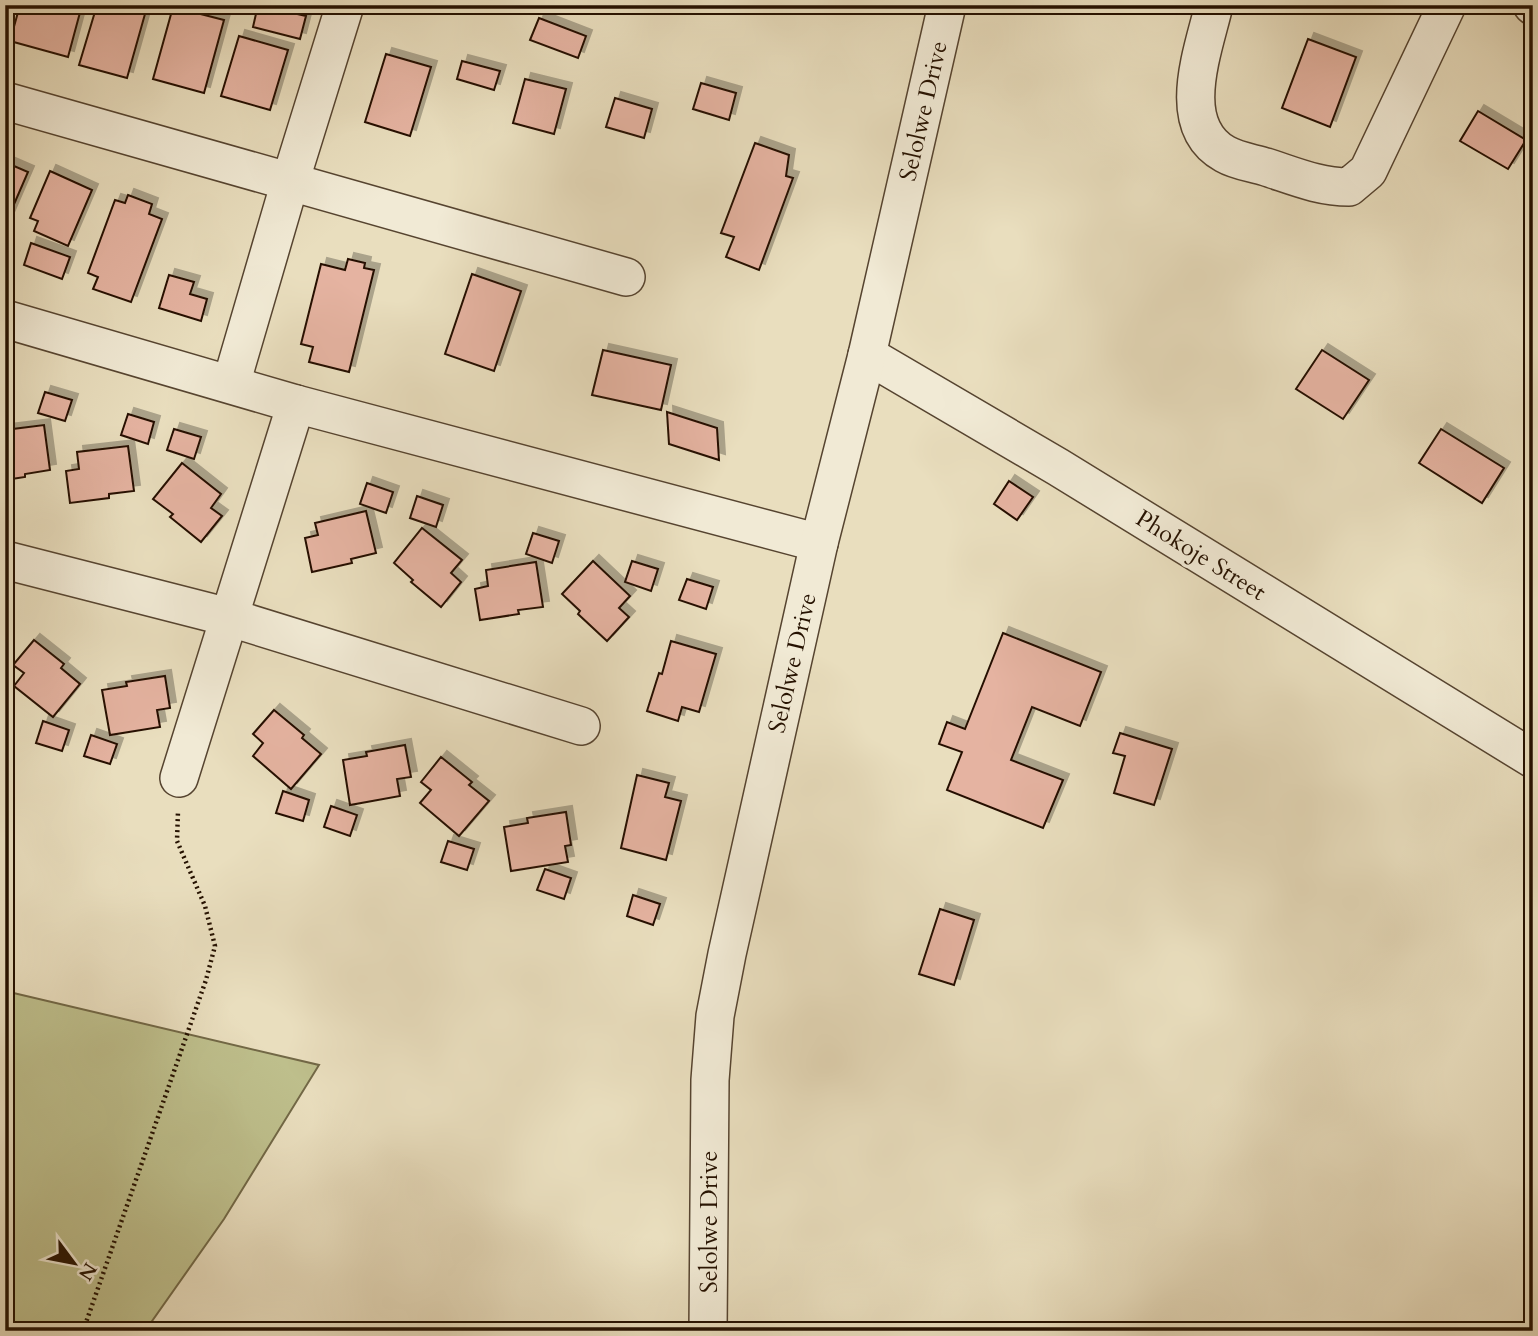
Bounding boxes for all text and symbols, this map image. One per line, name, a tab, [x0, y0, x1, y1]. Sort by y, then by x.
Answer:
street label: Selolwe Drive	[891, 38, 956, 184]
street label: Phokoje Street	[1129, 502, 1273, 609]
street label: Selolwe Drive	[760, 590, 825, 736]
street label: Selolwe Drive	[693, 1151, 726, 1293]
north arrow	[38, 1228, 108, 1298]
text: N	[72, 1258, 103, 1286]

